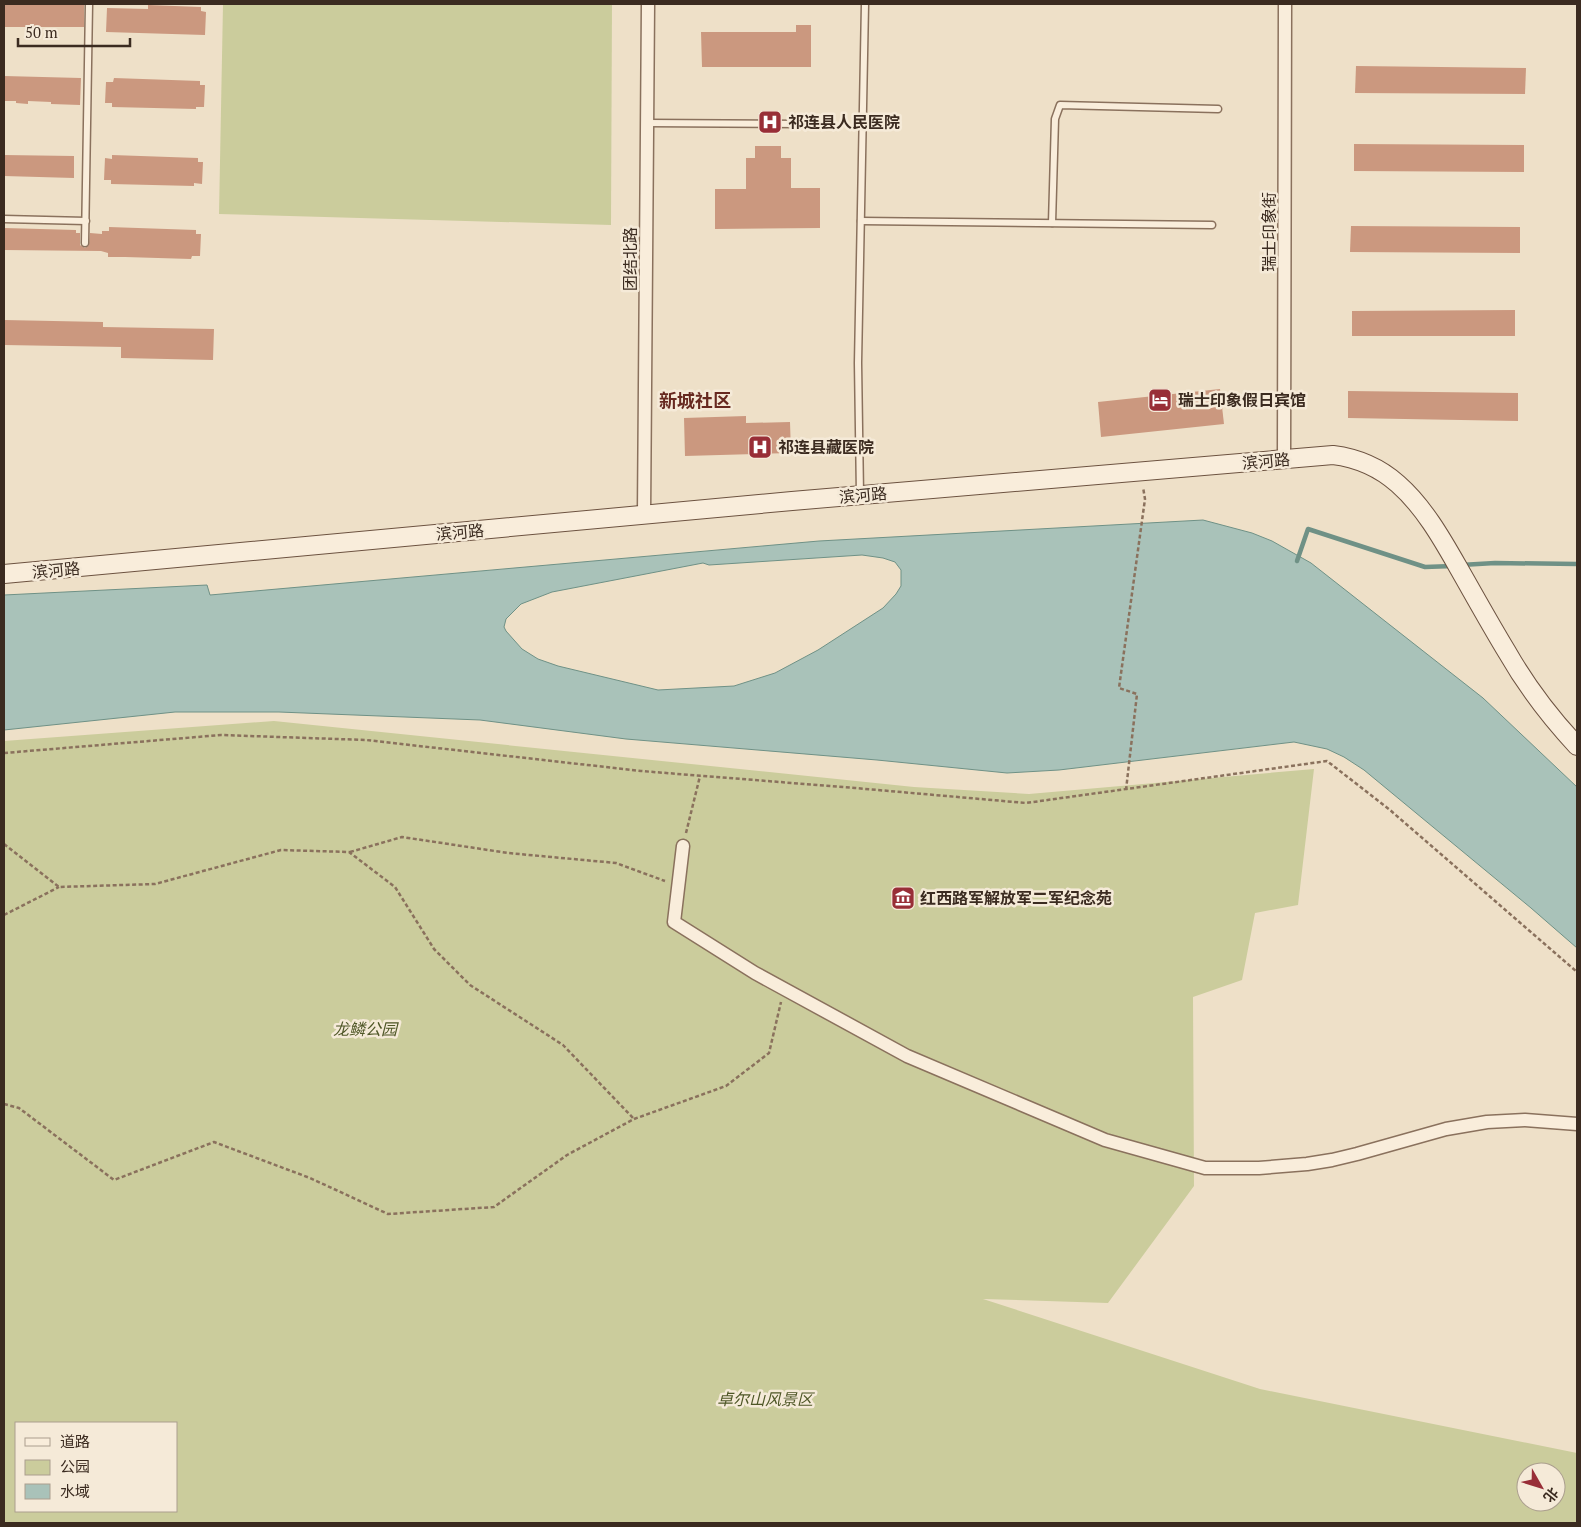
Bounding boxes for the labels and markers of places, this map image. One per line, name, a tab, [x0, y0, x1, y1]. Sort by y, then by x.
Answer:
hospital icon: 祁连县人民医院	[757, 109, 783, 135]
place label: 祁连县人民医院	[788, 111, 900, 133]
hotel icon: 瑞士印象假日宾馆	[1147, 387, 1173, 413]
place label: 瑞士印象假日宾馆	[1178, 389, 1306, 411]
hospital icon: 祁连县藏医院	[747, 434, 773, 460]
place label: 祁连县藏医院	[778, 436, 874, 458]
museum icon: 红西路军解放军二军纪念苑	[890, 885, 916, 911]
place label: 红西路军解放军二军纪念苑	[920, 887, 1112, 909]

